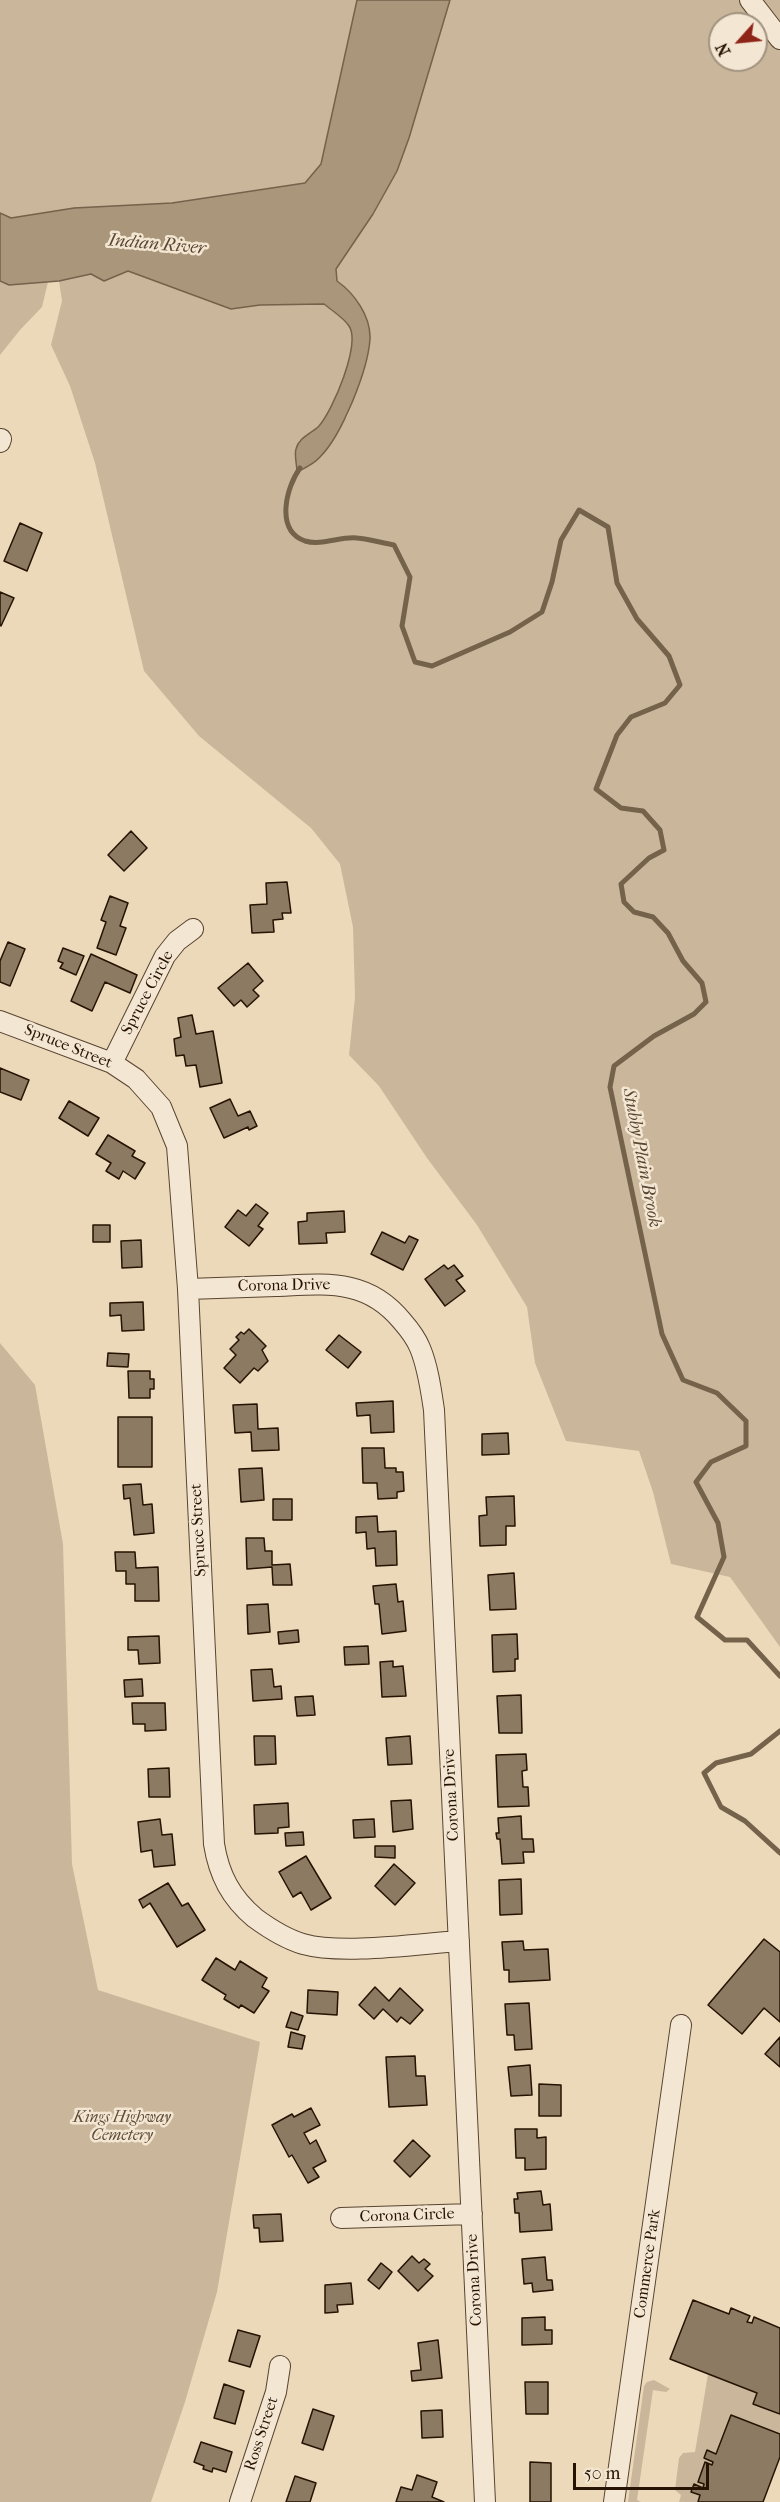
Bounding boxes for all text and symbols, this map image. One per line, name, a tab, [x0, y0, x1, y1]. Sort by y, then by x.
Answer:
north arrow	[708, 12, 768, 72]
text: N	[712, 40, 735, 59]
water label: Indian River	[107, 230, 207, 260]
street label: Spruce Circle	[118, 948, 178, 1038]
street label: Spruce Street	[21, 1021, 115, 1073]
water label: Stubby Plain Brook	[617, 1087, 665, 1229]
street label: Corona Drive	[237, 1276, 331, 1296]
street label: Spruce Street	[187, 1483, 211, 1577]
street label: Corona Drive	[440, 1748, 464, 1842]
park label: Kings Highway Cemetery	[73, 2108, 171, 2146]
street label: Corona Circle	[359, 2205, 455, 2227]
street label: Commerce Park	[631, 2208, 665, 2320]
street label: Corona Drive	[463, 2233, 487, 2327]
street label: Ross Street	[241, 2394, 283, 2474]
scale bar	[576, 2451, 712, 2489]
text: 50 m	[584, 2463, 620, 2484]

